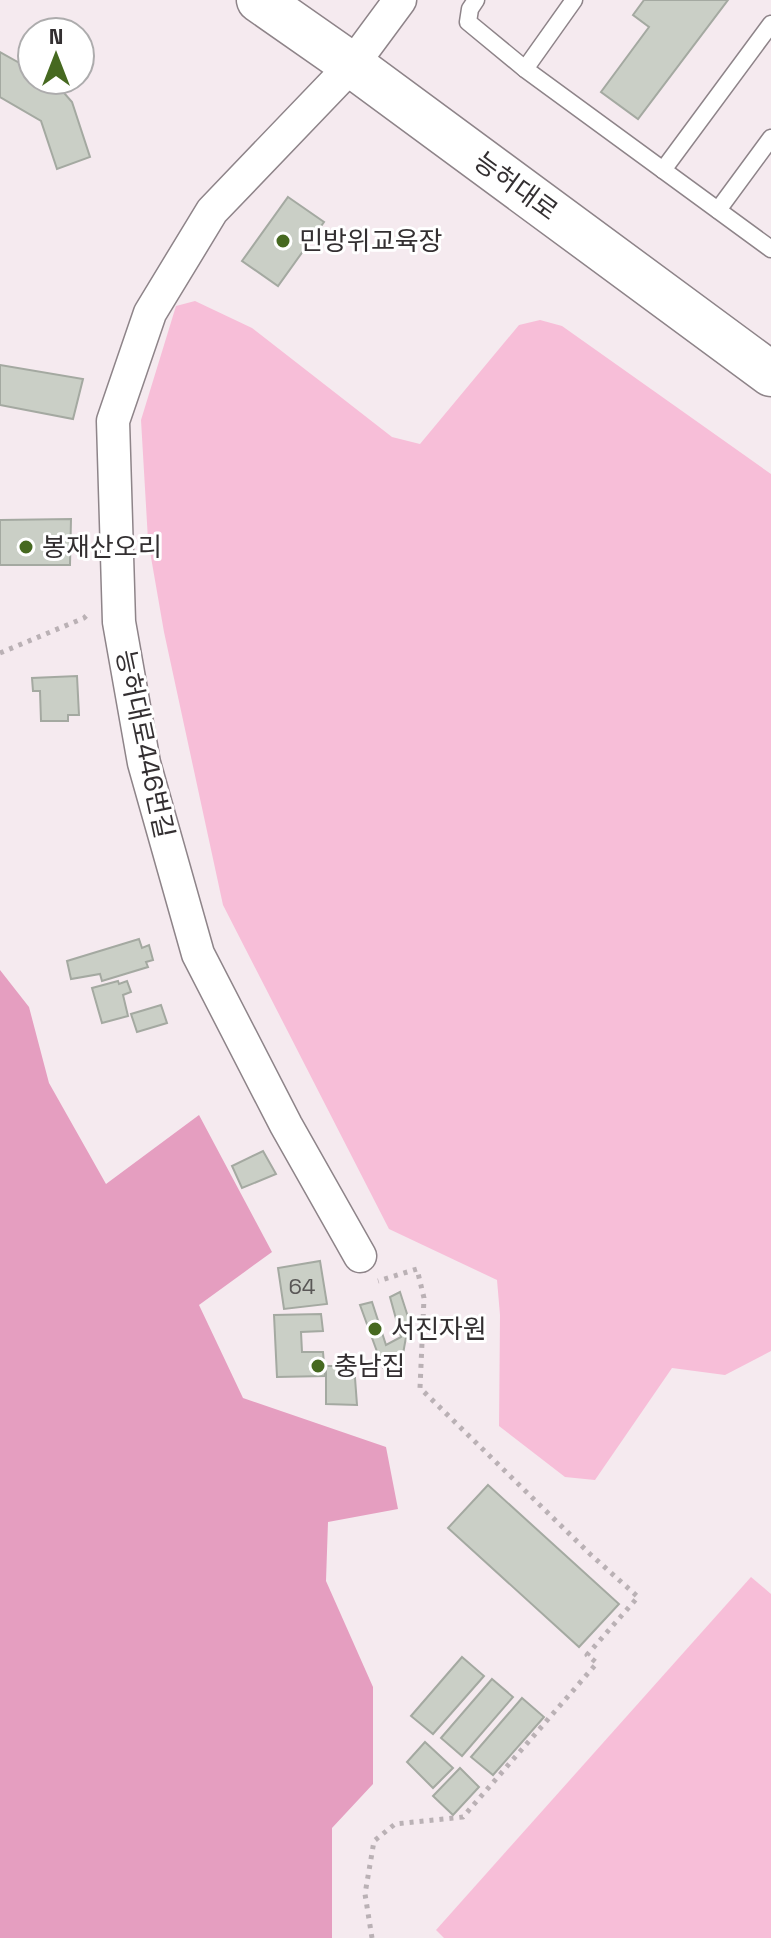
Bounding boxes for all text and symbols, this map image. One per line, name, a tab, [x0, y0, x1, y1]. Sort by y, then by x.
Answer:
north arrow	[16, 16, 96, 96]
text: N	[49, 22, 63, 50]
street label: 능허대로	[467, 144, 565, 228]
place label: 민방위교육장	[299, 224, 443, 258]
marker: 민방위교육장	[274, 232, 292, 250]
place label: 봉재산오리	[42, 530, 162, 564]
marker: 봉재산오리	[17, 538, 35, 556]
street label: 능허대로446번길	[108, 647, 182, 841]
house number: 64	[288, 1272, 316, 1300]
place label: 서진자원	[391, 1312, 487, 1346]
marker: 서진자원	[366, 1320, 384, 1338]
place label: 충남집	[334, 1349, 406, 1383]
marker: 충남집	[309, 1357, 327, 1375]

